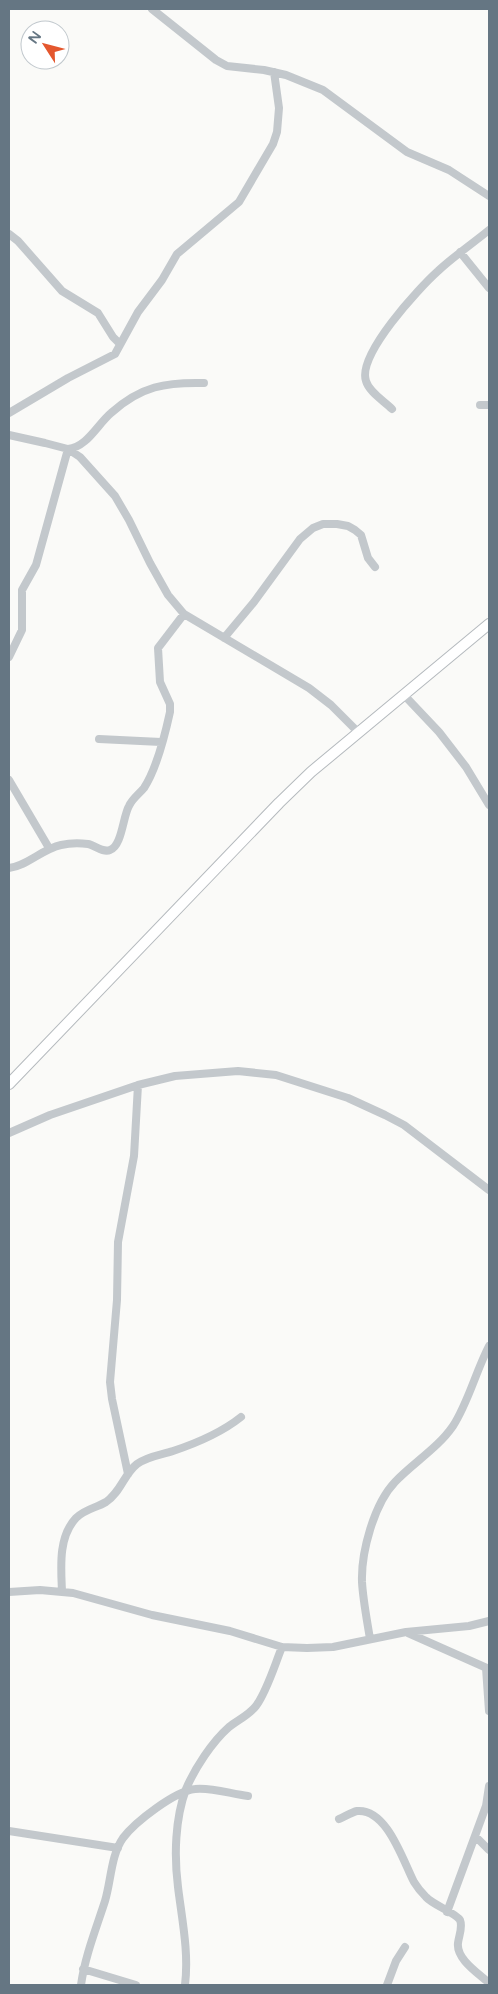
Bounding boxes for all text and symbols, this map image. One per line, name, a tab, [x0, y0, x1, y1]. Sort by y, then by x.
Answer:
north arrow	[20, 20, 70, 70]
text: N	[25, 28, 45, 47]

